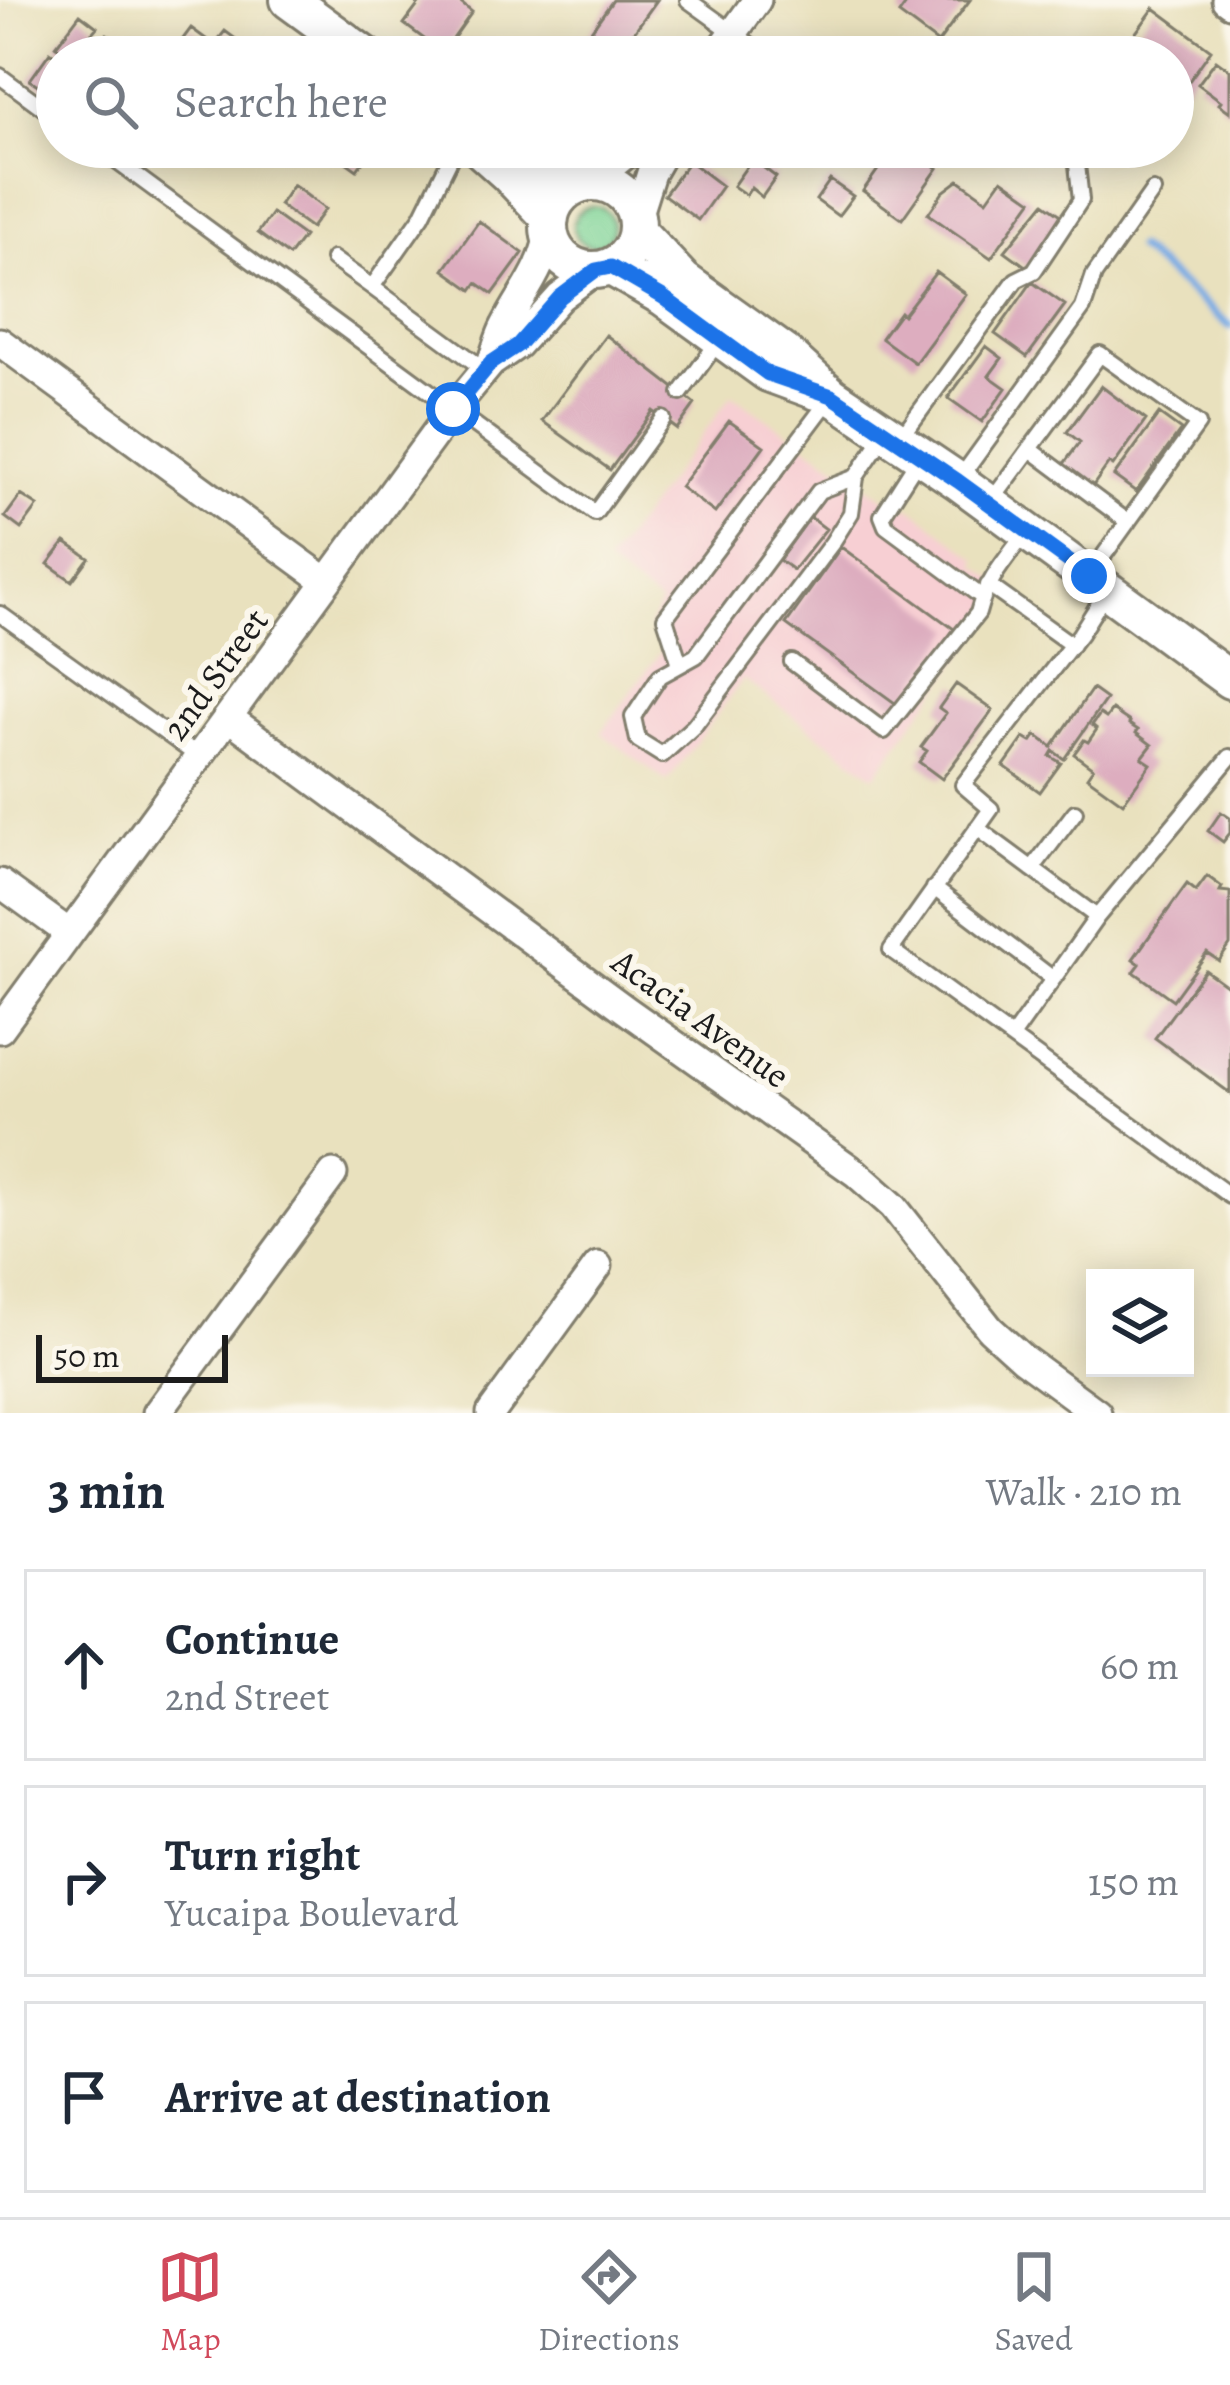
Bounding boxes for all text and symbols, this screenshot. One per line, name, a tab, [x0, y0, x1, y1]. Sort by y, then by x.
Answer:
search box	[36, 36, 1194, 168]
icon: search	[78, 69, 144, 135]
text: Search here	[174, 71, 388, 133]
route start	[426, 382, 480, 436]
route end	[1062, 549, 1116, 603]
street label: 2nd Street	[151, 598, 280, 750]
street label: Acacia Avenue	[601, 936, 800, 1099]
map controls	[1086, 1269, 1194, 1377]
button: layers	[1086, 1269, 1194, 1377]
scale bar	[36, 1329, 228, 1382]
text: 50 m	[54, 1333, 120, 1378]
text: 3 min	[48, 1456, 165, 1526]
text: Walk · 210 m	[986, 1465, 1182, 1518]
text: Continue	[165, 1608, 339, 1670]
icon: ahead	[51, 1632, 117, 1698]
text: 60 m	[1100, 1639, 1179, 1692]
text: 2nd Street	[165, 1670, 329, 1723]
text: Turn right	[165, 1824, 360, 1886]
icon: right	[51, 1848, 117, 1914]
text: 150 m	[1088, 1855, 1179, 1908]
text: Yucaipa Boulevard	[165, 1886, 459, 1939]
icon: arrive	[51, 2064, 117, 2130]
text: Arrive at destination	[165, 2066, 551, 2128]
tab: Map	[157, 2244, 223, 2361]
tab: Directions	[538, 2244, 680, 2361]
tab: Saved	[994, 2244, 1073, 2361]

